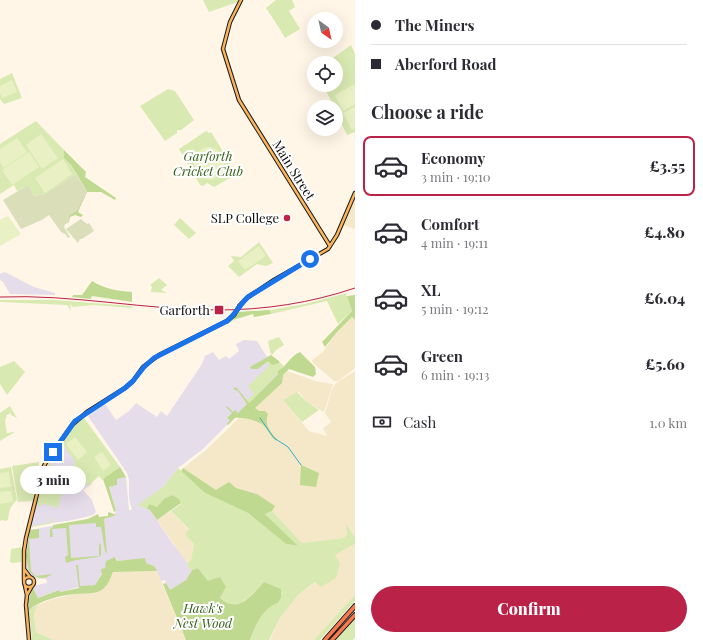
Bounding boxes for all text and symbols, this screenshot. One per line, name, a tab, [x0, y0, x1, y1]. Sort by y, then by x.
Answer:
north arrow	[307, 12, 343, 48]
map controls	[307, 12, 343, 136]
text: The Miners	[395, 15, 474, 35]
text: Aberford Road	[395, 54, 497, 74]
button: locate	[307, 56, 343, 92]
button: layers	[307, 100, 343, 136]
text: Choose a ride	[371, 100, 484, 124]
street label: Main Street	[269, 137, 320, 203]
park label: Garforth Cricket Club	[173, 147, 243, 179]
icon: car	[373, 148, 409, 184]
text: Economy	[421, 148, 485, 168]
text: £3.55	[649, 156, 685, 176]
text: 3 min · 19:10	[421, 168, 491, 185]
place label: SLP College	[211, 209, 279, 226]
marker: SLP College	[282, 213, 292, 223]
icon: car	[373, 214, 409, 250]
text: Comfort	[421, 214, 479, 234]
text: £4.80	[644, 222, 685, 242]
text: 4 min · 19:11	[421, 234, 488, 251]
route start	[301, 250, 319, 268]
icon: car	[373, 280, 409, 316]
text: XL	[421, 280, 441, 300]
text: £6.04	[644, 288, 685, 308]
text: 5 min · 19:12	[421, 300, 488, 317]
place label: Garforth	[159, 301, 210, 318]
marker: Garforth	[213, 304, 225, 316]
icon: car	[373, 346, 409, 382]
text: Green	[421, 346, 463, 366]
text: £5.60	[645, 354, 685, 374]
text: 6 min · 19:13	[421, 366, 489, 383]
icon: cash	[371, 411, 393, 433]
text: Cash	[403, 412, 436, 432]
text: 1.0 km	[650, 414, 687, 431]
route end	[44, 443, 62, 461]
callout: 3 min	[20, 466, 86, 494]
text: 3 min	[36, 471, 70, 488]
button: Confirm	[371, 586, 687, 632]
park label: Hawk's Nest Wood	[173, 599, 233, 631]

